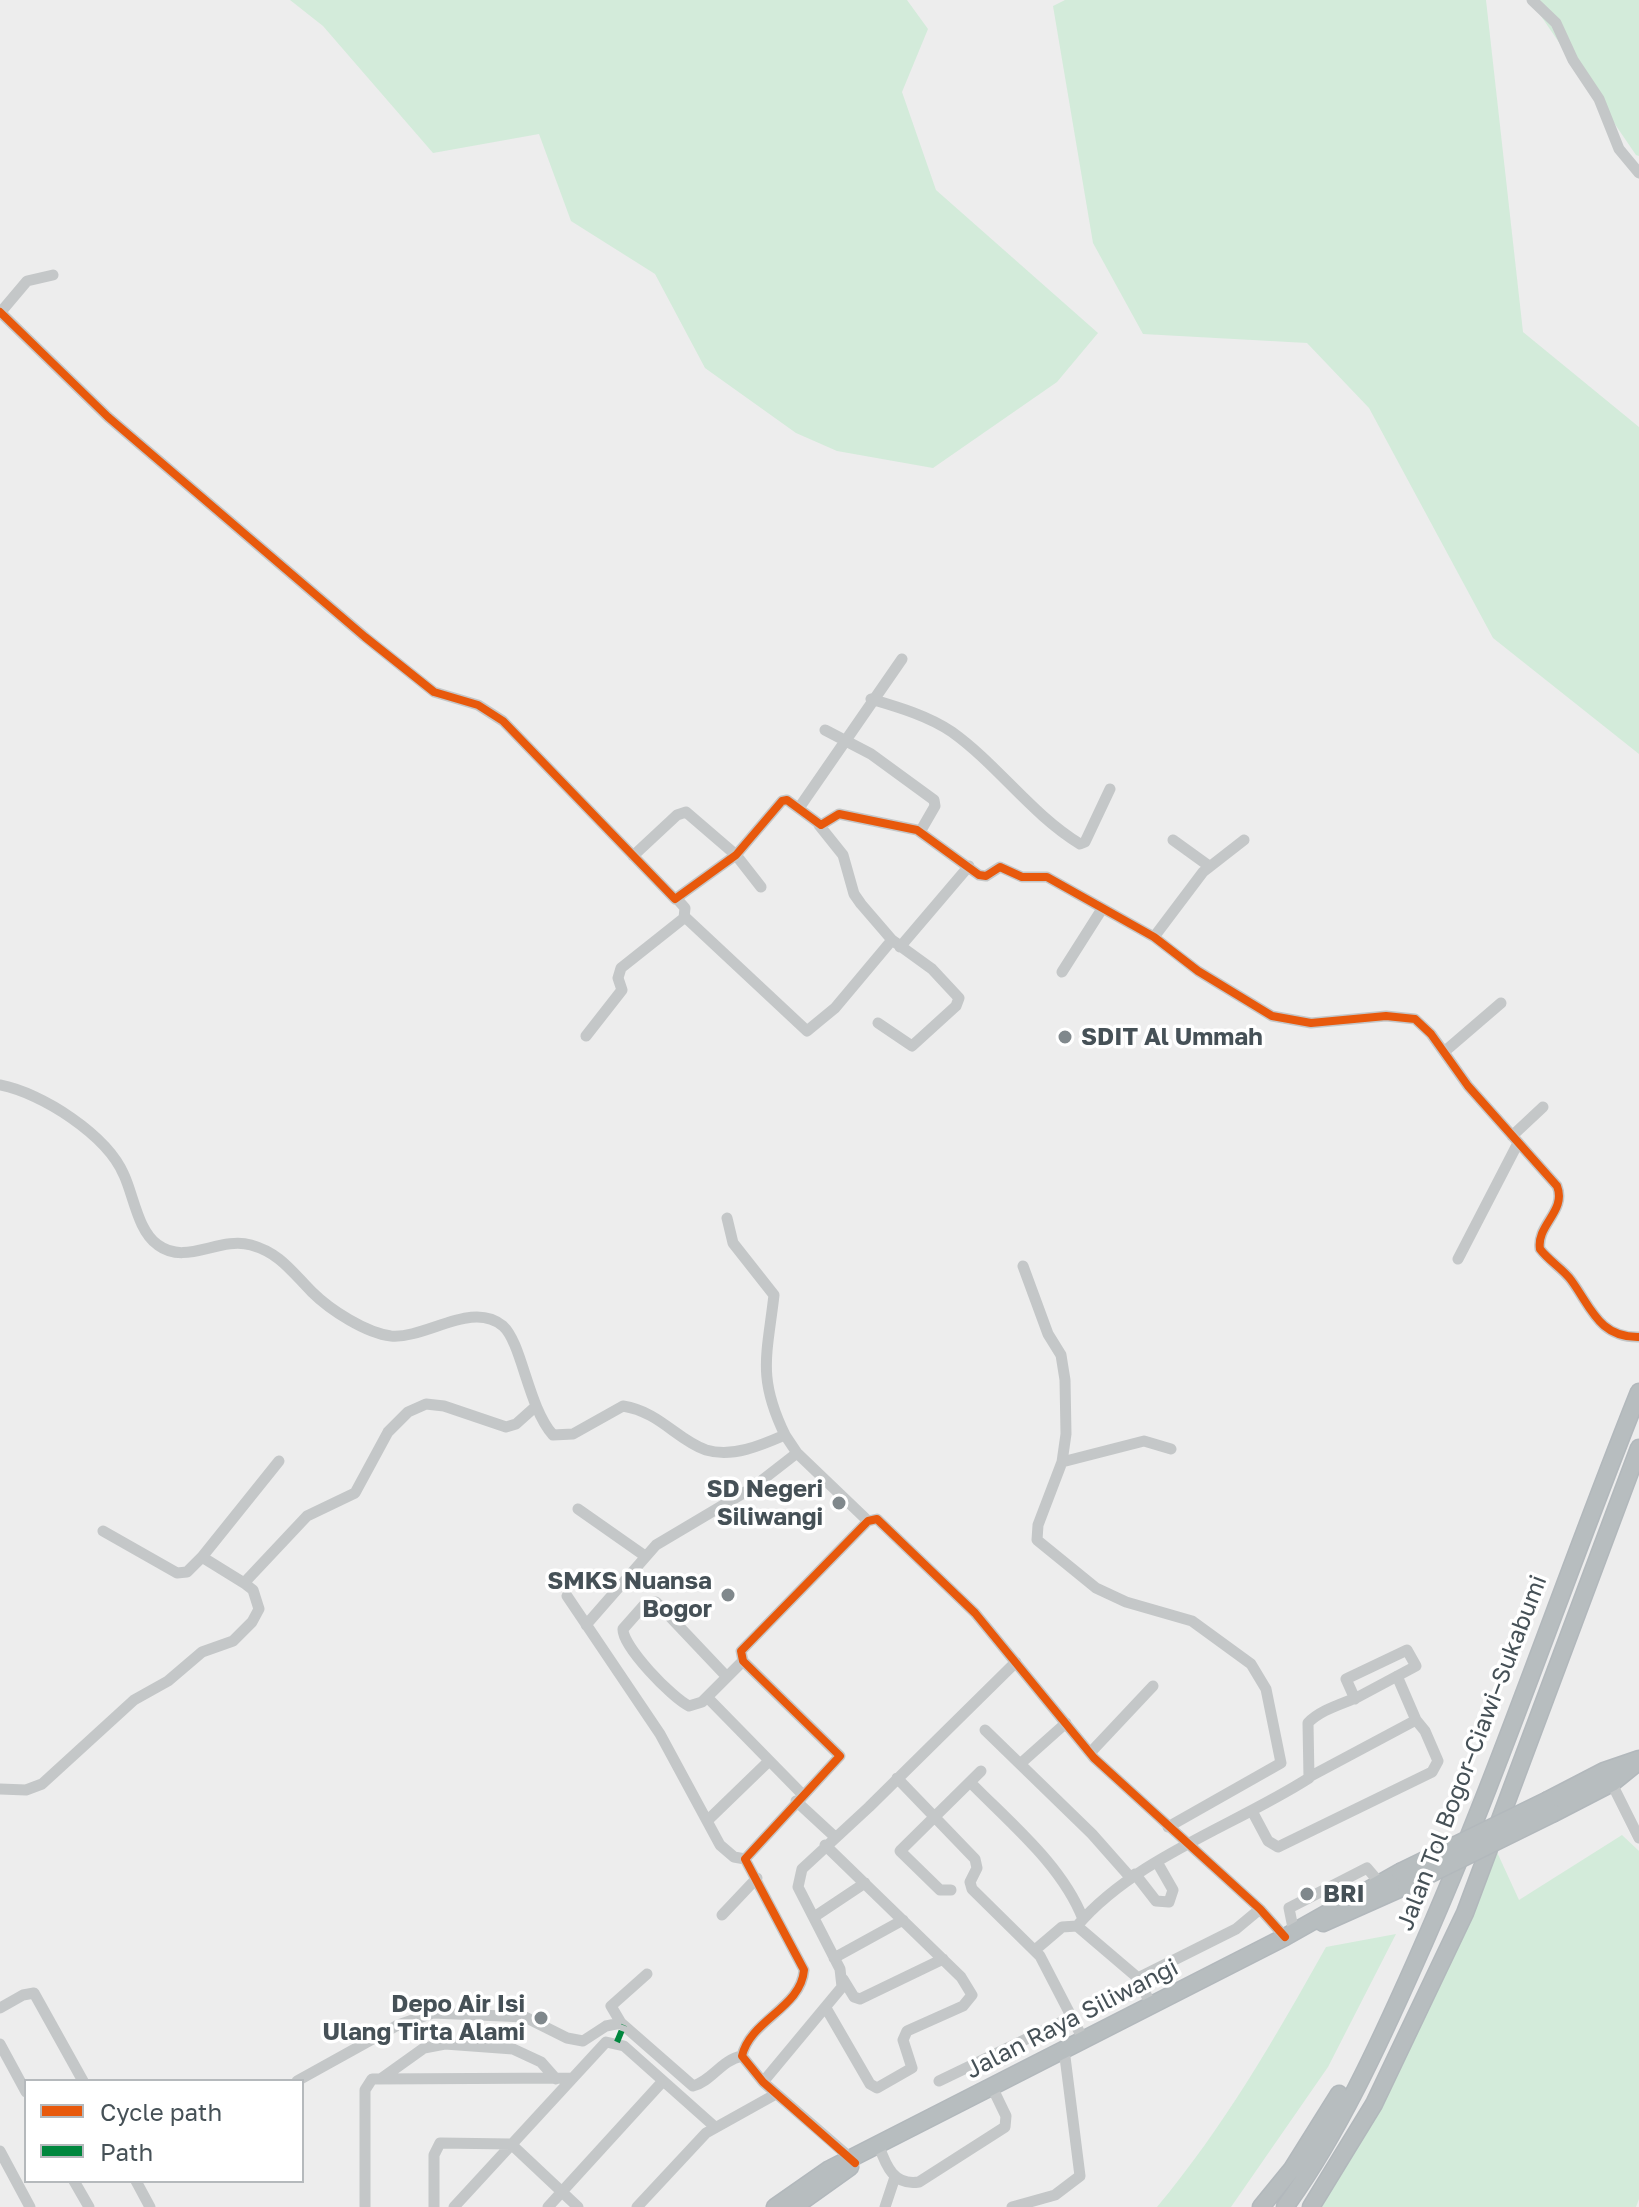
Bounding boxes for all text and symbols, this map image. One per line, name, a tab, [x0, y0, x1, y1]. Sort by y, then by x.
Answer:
place label: SDIT Al Ummah	[1081, 1023, 1263, 1051]
marker: SDIT Al Ummah	[1056, 1028, 1074, 1046]
place label: SD Negeri Siliwangi	[707, 1475, 823, 1531]
marker: SD Negeri Siliwangi	[830, 1494, 848, 1512]
place label: SMKS Nuansa Bogor	[547, 1567, 712, 1623]
street label: Jalan Tol Bogor–Ciawi–Sukabumi	[1391, 1571, 1553, 1935]
marker: SMKS Nuansa Bogor	[719, 1586, 737, 1604]
place label: BRI	[1323, 1880, 1365, 1908]
marker: BRI	[1298, 1885, 1316, 1903]
street label: Jalan Raya Siliwangi	[961, 1953, 1183, 2085]
place label: Depo Air Isi Ulang Tirta Alami	[322, 1990, 525, 2046]
marker: Depo Air Isi Ulang Tirta Alami	[532, 2009, 550, 2027]
legend	[24, 2079, 304, 2183]
text: Cycle path	[100, 2097, 222, 2126]
text: Path	[100, 2137, 153, 2166]

